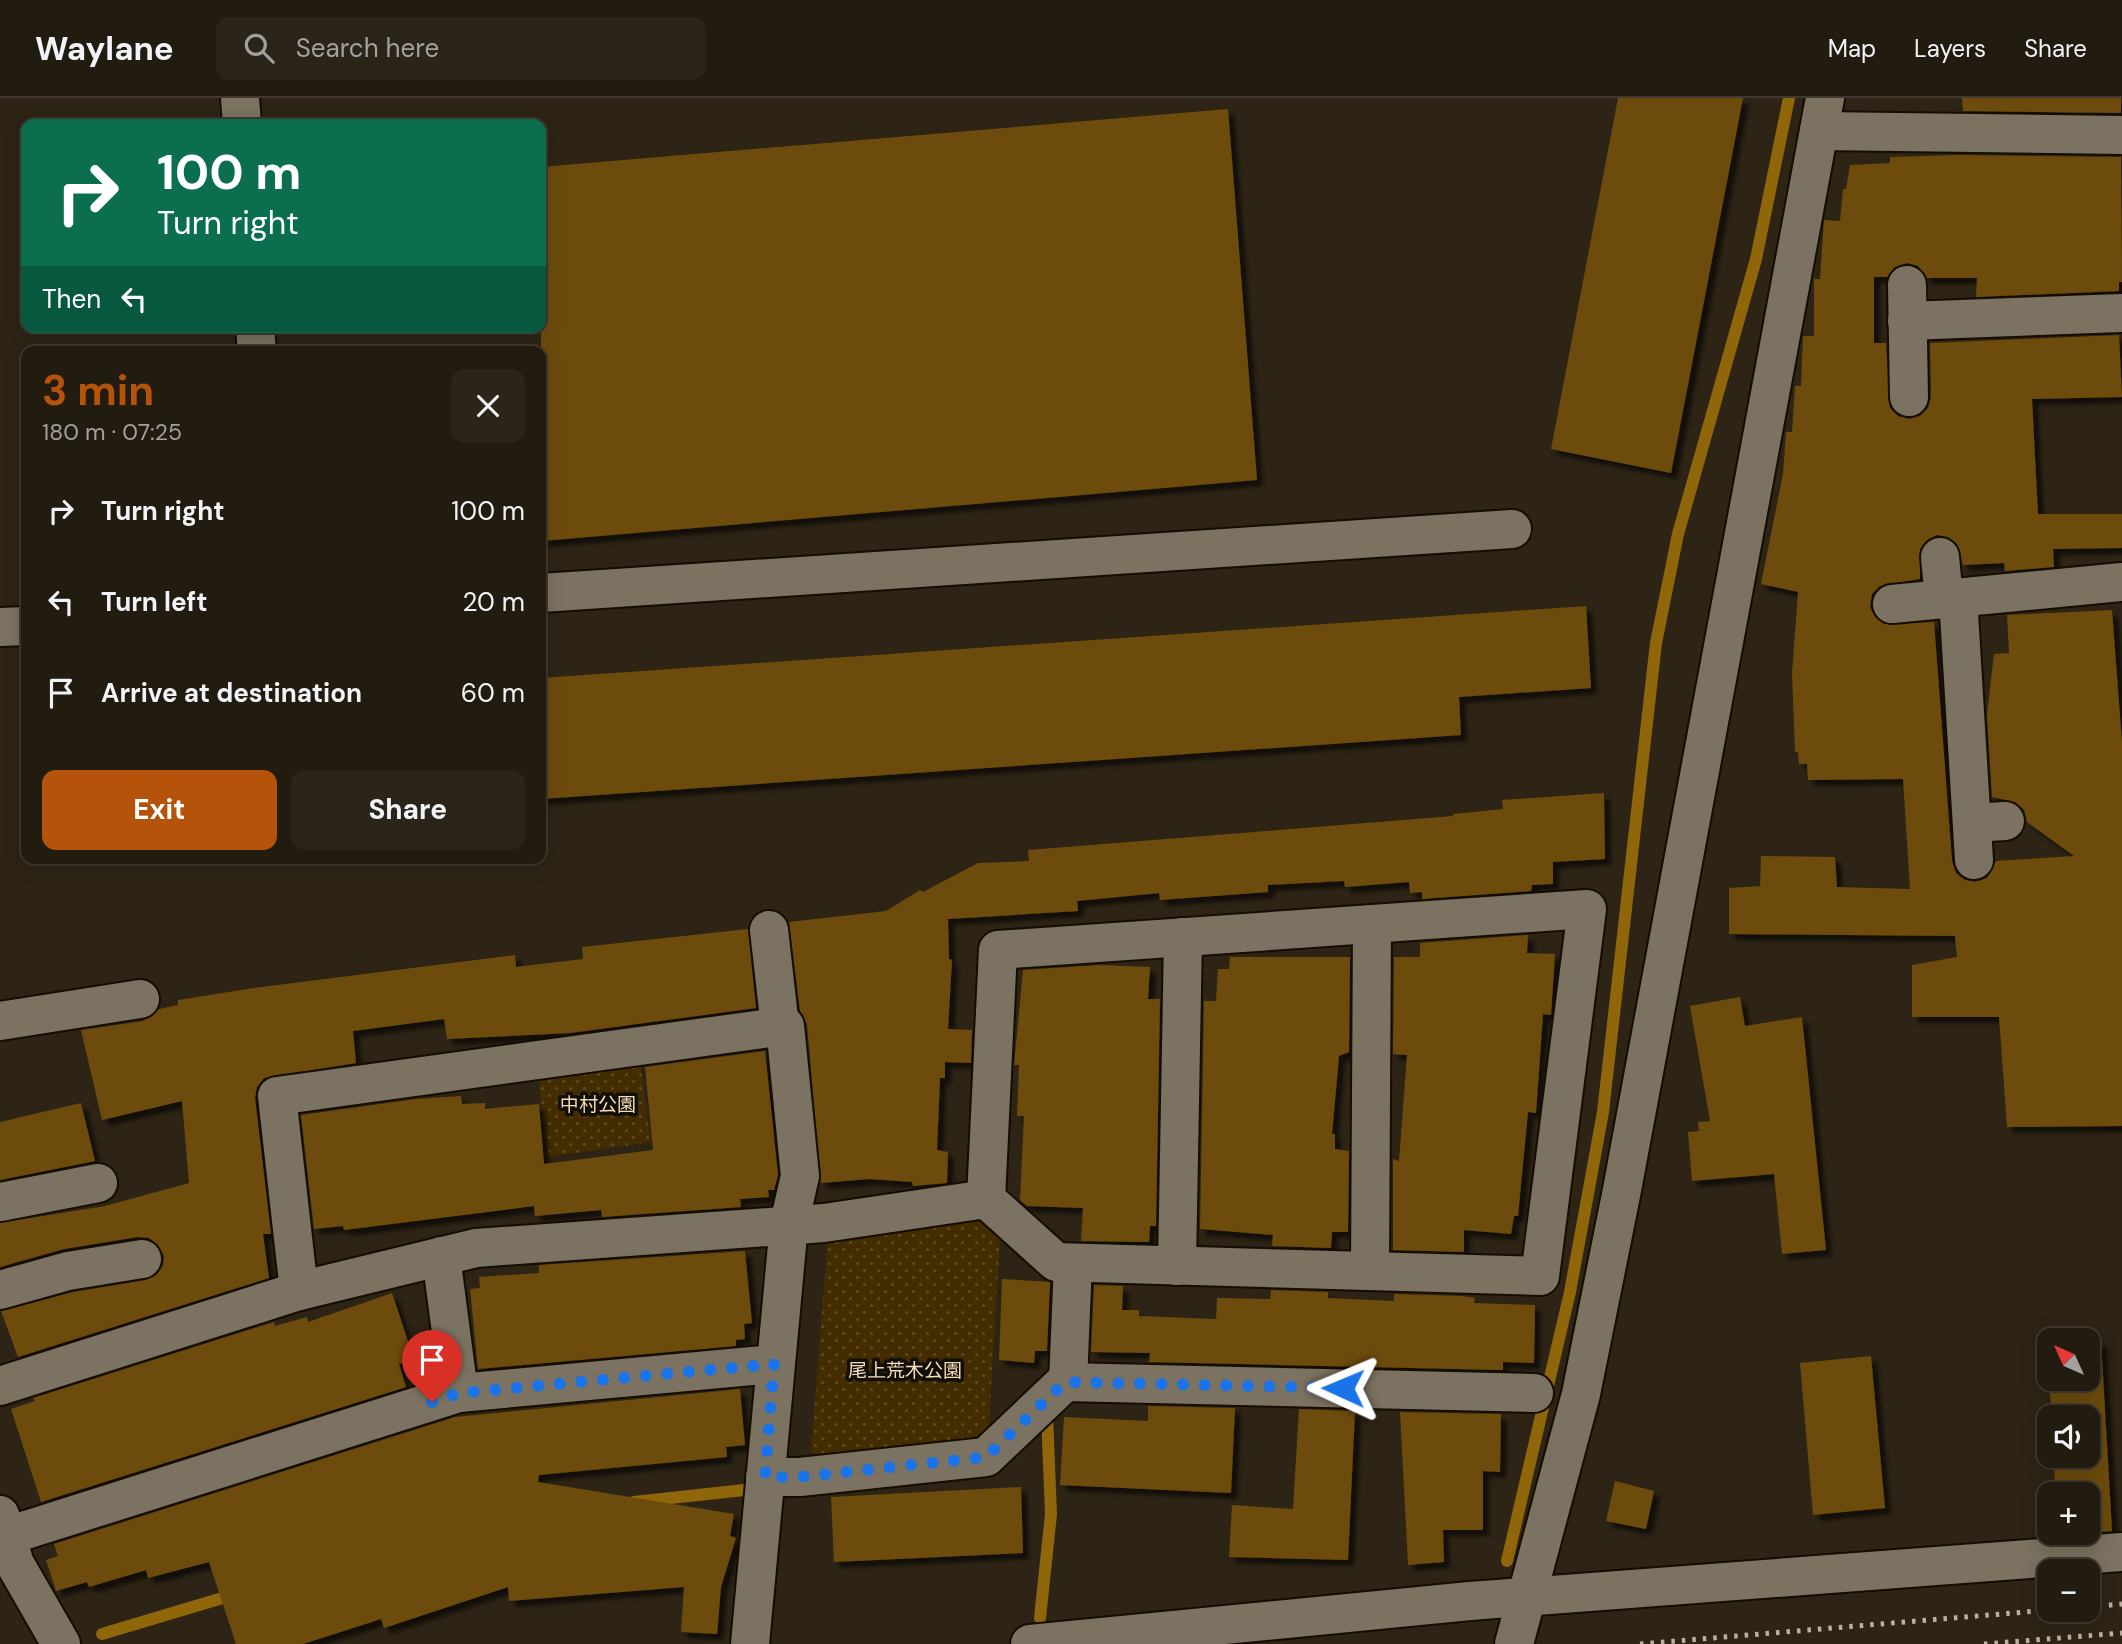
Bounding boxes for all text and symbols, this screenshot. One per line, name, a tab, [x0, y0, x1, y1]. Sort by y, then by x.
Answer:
search box	[216, 17, 706, 80]
text: Waylane	[35, 27, 174, 70]
icon: search	[240, 29, 278, 67]
text: Search here	[296, 31, 439, 65]
text: Map	[1828, 33, 1876, 64]
text: Layers	[1914, 33, 1986, 64]
text: Share	[2024, 33, 2087, 64]
text: 100 m	[157, 140, 301, 204]
icon: right	[42, 147, 133, 238]
text: Turn right	[157, 202, 299, 244]
icon: left	[115, 280, 153, 318]
text: Then	[42, 282, 101, 316]
text: 3 min	[42, 363, 154, 418]
button: close	[451, 369, 525, 443]
text: 180 m · 07:25	[42, 417, 182, 447]
icon: right	[42, 492, 80, 530]
text: Turn right	[101, 494, 225, 528]
text: 100 m	[451, 494, 525, 528]
icon: left	[42, 583, 80, 621]
text: Turn left	[101, 585, 208, 619]
text: 20 m	[462, 585, 525, 619]
icon: arrive	[42, 674, 80, 712]
text: Arrive at destination	[101, 676, 362, 710]
text: 60 m	[461, 676, 525, 710]
button: Exit	[42, 770, 277, 850]
button: Share	[291, 770, 525, 850]
park label: 中村公園	[560, 1092, 636, 1117]
north arrow	[2037, 1328, 2100, 1391]
map controls	[2037, 1328, 2100, 1622]
pin	[402, 1330, 462, 1402]
icon: arrive	[413, 1341, 451, 1379]
position arrow	[1306, 1351, 1380, 1425]
park label: 尾上荒木公園	[848, 1358, 962, 1383]
button: sound	[2037, 1405, 2100, 1468]
button: +	[2037, 1482, 2100, 1545]
button: −	[2037, 1559, 2100, 1622]

